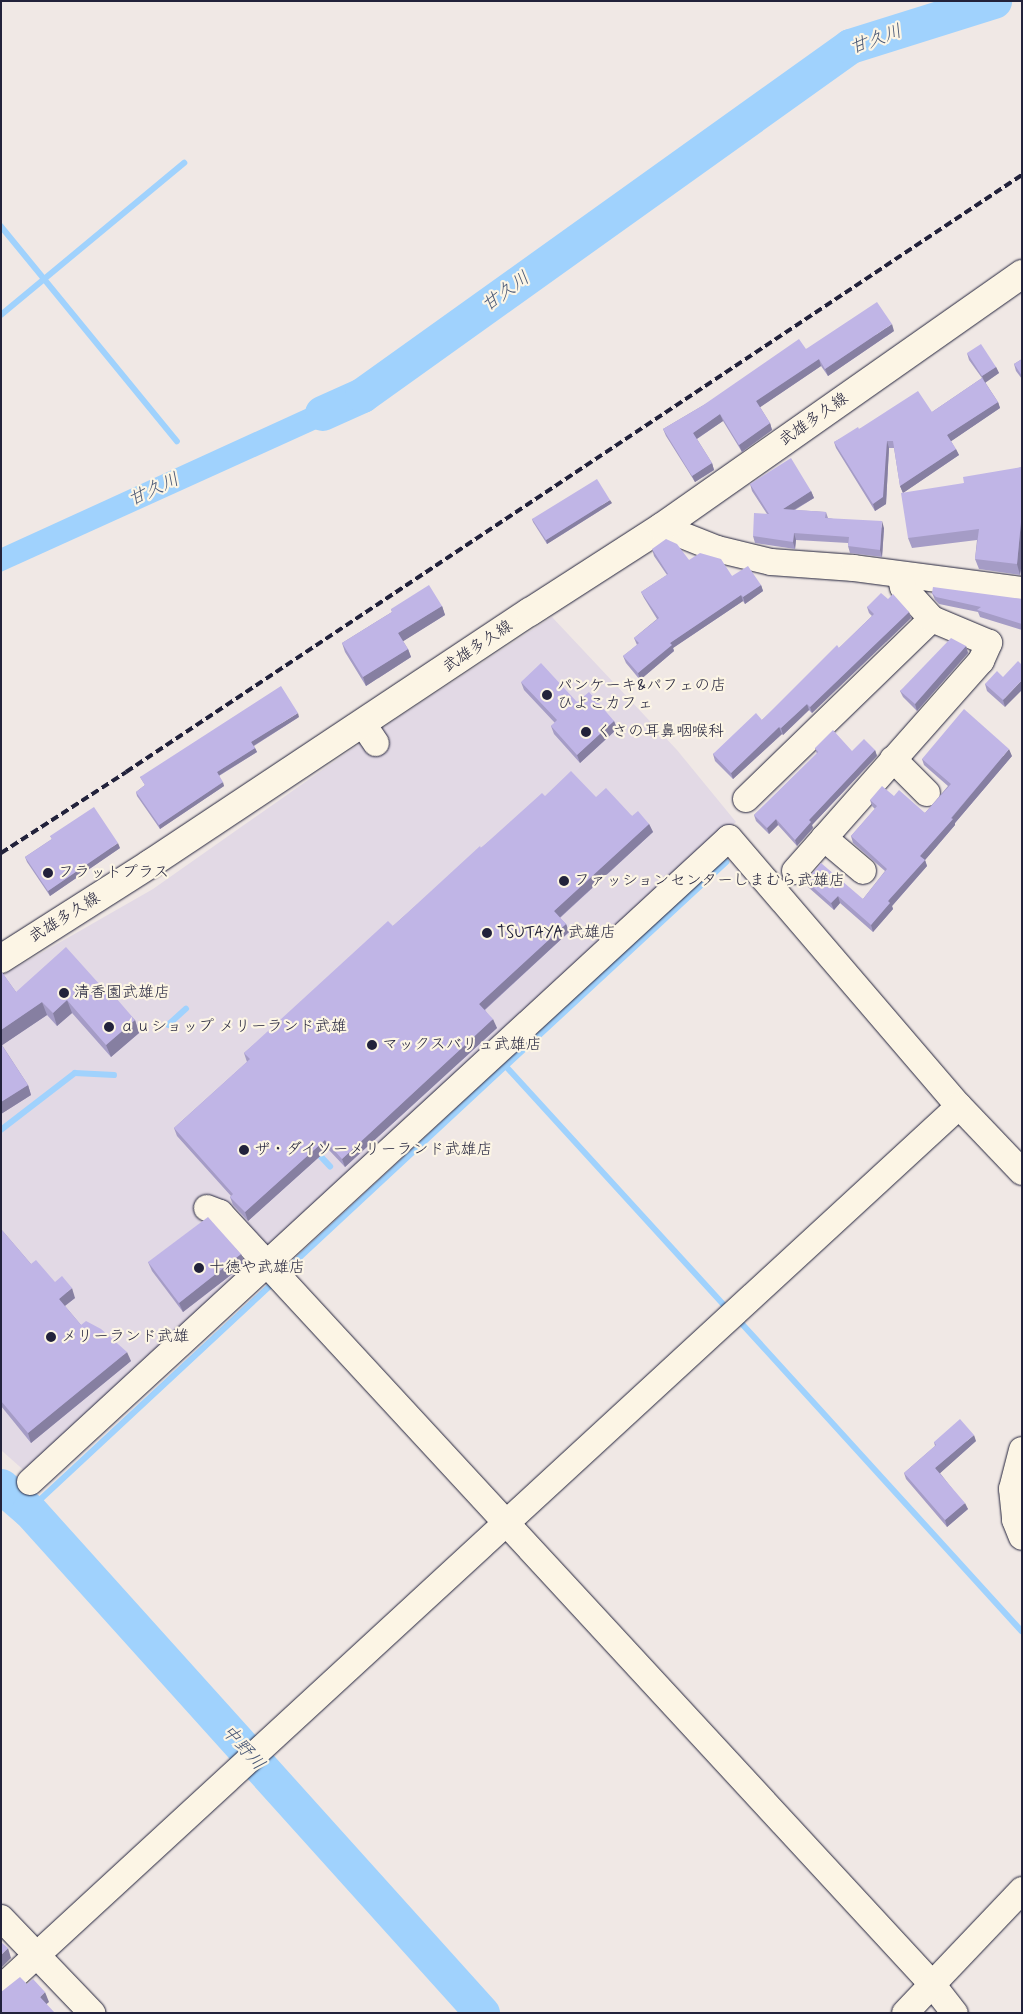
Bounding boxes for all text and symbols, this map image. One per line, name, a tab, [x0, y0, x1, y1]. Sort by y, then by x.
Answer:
water label: 甘久川	[847, 21, 905, 59]
water label: 甘久川	[478, 267, 534, 317]
street label: 武雄多久線	[776, 389, 852, 451]
water label: 甘久川	[125, 469, 183, 511]
street label: 武雄多久線	[439, 617, 517, 677]
place label: パンケーキ&パフェの店 ひよこカフェ	[557, 676, 726, 714]
marker: パンケーキ&パフェの店 ひよこカフェ	[541, 689, 553, 701]
place label: くさの耳鼻咽喉科	[596, 722, 724, 742]
marker: くさの耳鼻咽喉科	[580, 726, 592, 738]
place label: フラットプラス	[58, 863, 170, 883]
marker: フラットプラス	[42, 867, 54, 879]
place label: ファッションセンターしまむら武雄店	[574, 871, 846, 891]
marker: ファッションセンターしまむら武雄店	[558, 875, 570, 887]
street label: 武雄多久線	[26, 889, 104, 947]
place label: TSUTAYA 武雄店	[497, 923, 616, 943]
marker: TSUTAYA 武雄店	[481, 927, 493, 939]
place label: 清香園武雄店	[74, 983, 170, 1003]
marker: 清香園武雄店	[58, 987, 70, 999]
place label: ａｕショップ メリーランド武雄	[119, 1017, 347, 1037]
marker: ａｕショップ メリーランド武雄	[103, 1021, 115, 1033]
place label: マックスバリュ武雄店	[382, 1035, 542, 1055]
marker: マックスバリュ武雄店	[366, 1039, 378, 1051]
place label: ザ・ダイソーメリーランド武雄店	[254, 1140, 494, 1160]
marker: ザ・ダイソーメリーランド武雄店	[238, 1144, 250, 1156]
place label: 十徳や武雄店	[209, 1258, 305, 1278]
marker: 十徳や武雄店	[193, 1262, 205, 1274]
place label: メリーランド武雄	[61, 1327, 189, 1347]
marker: メリーランド武雄	[45, 1331, 57, 1343]
water label: 中野川	[217, 1721, 269, 1775]

